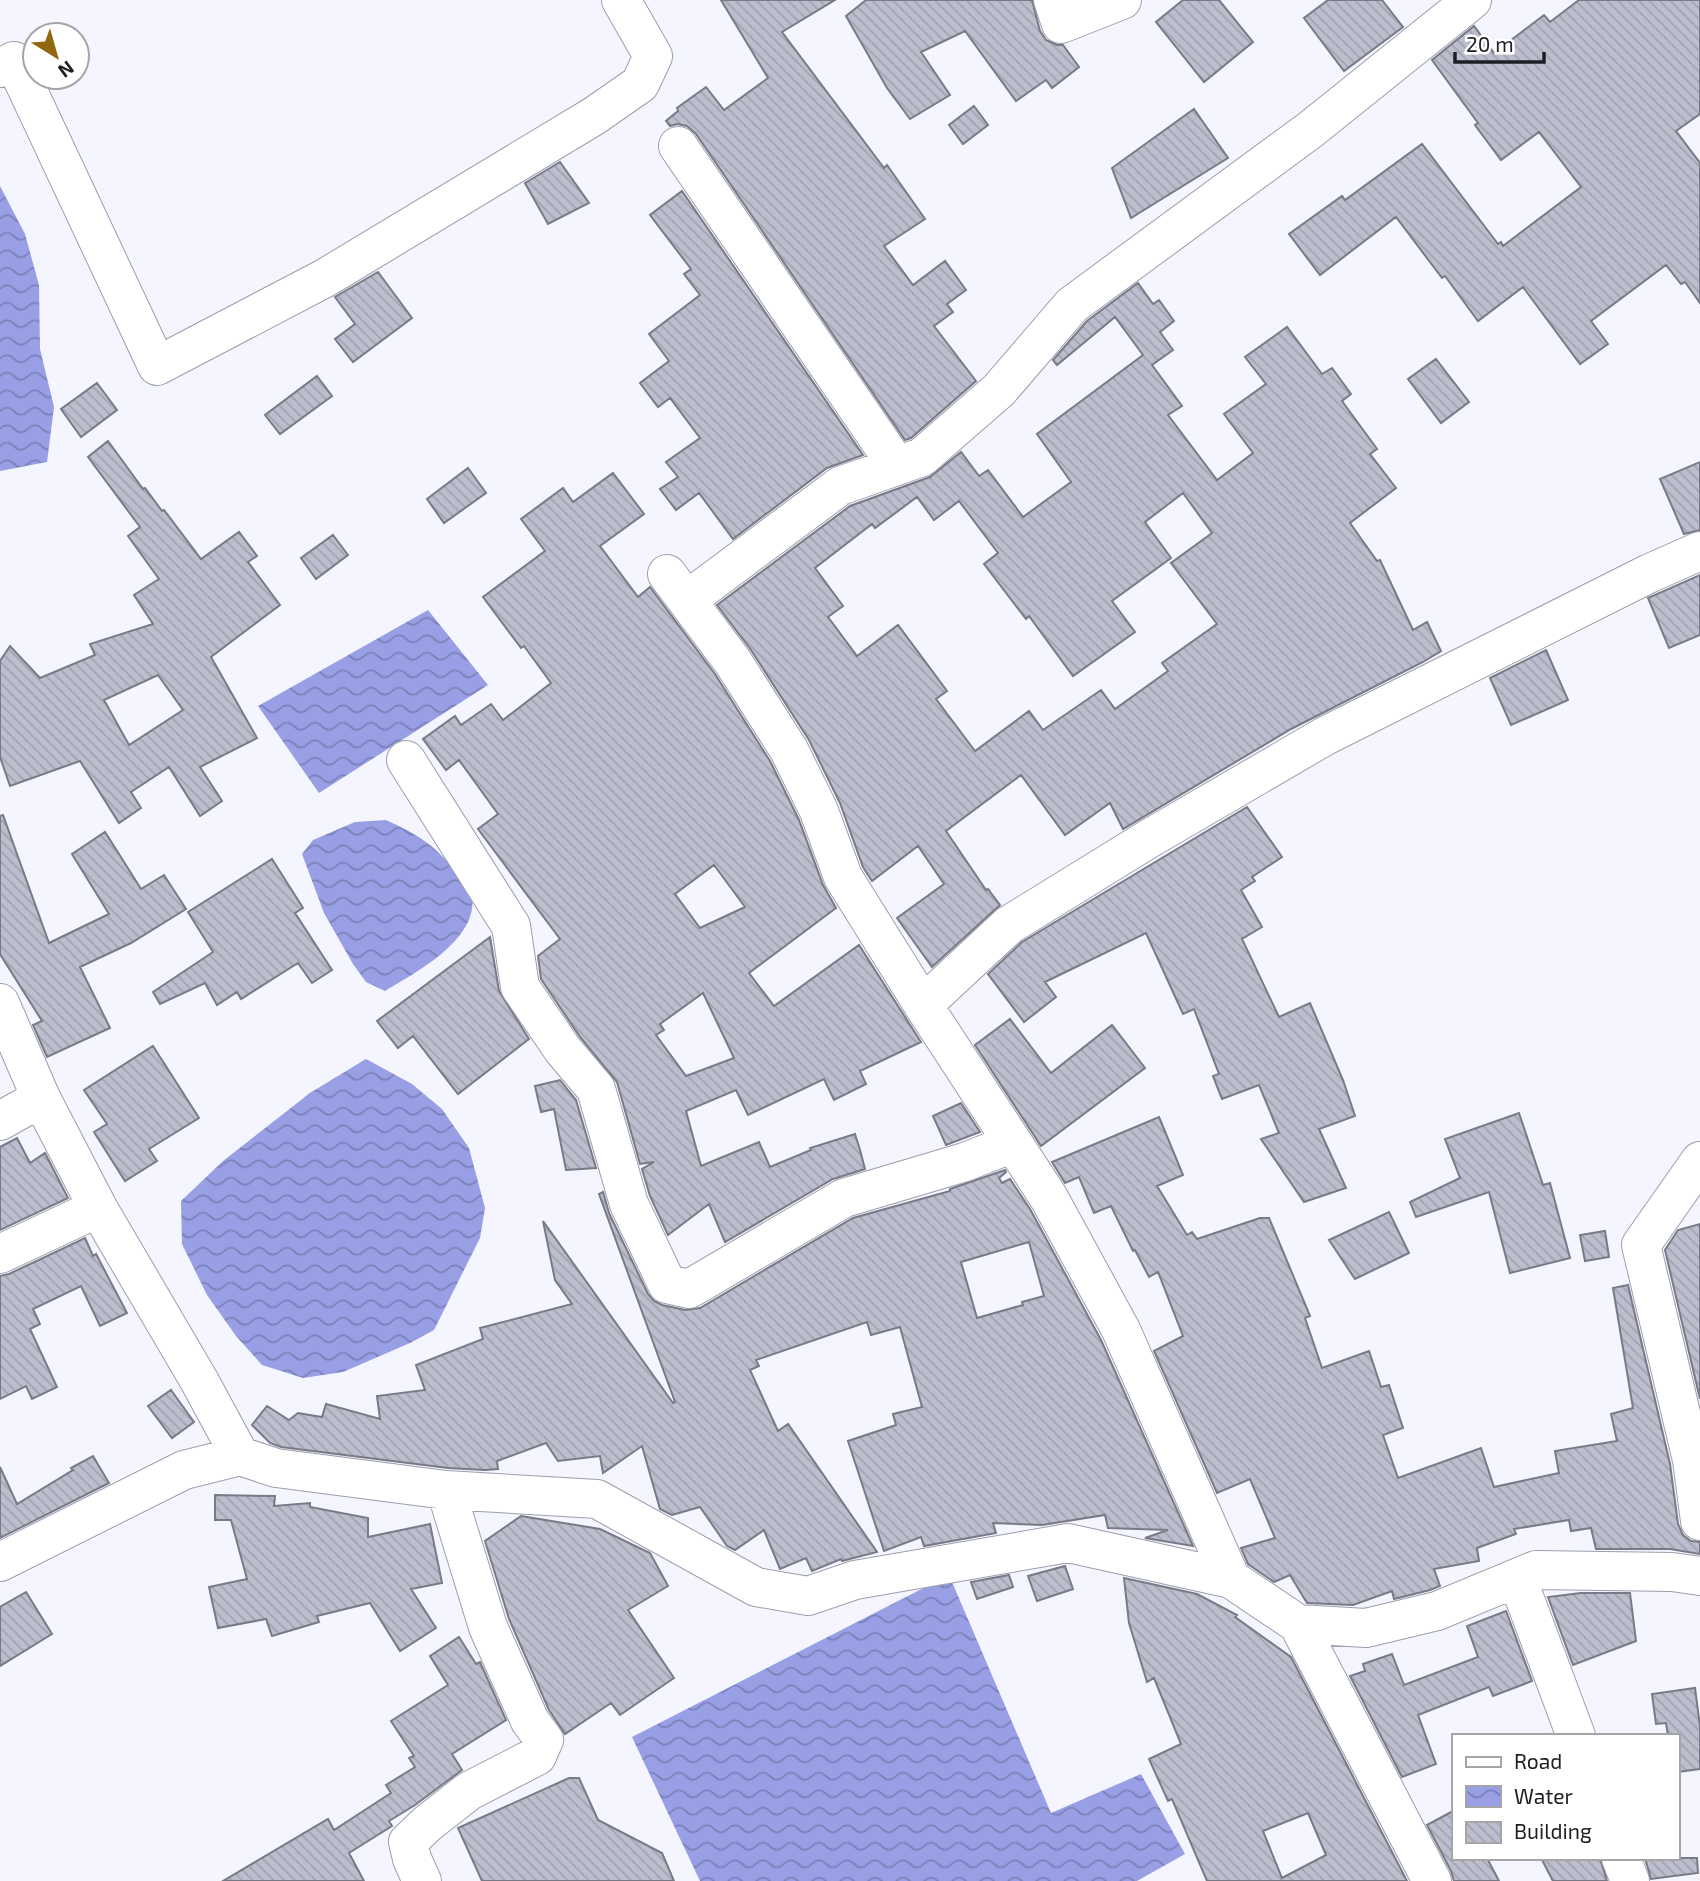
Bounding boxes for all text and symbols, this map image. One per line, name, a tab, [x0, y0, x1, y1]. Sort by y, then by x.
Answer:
north arrow	[21, 21, 91, 91]
scale bar	[1455, 21, 1544, 65]
text: 20 m	[1466, 31, 1514, 56]
text: N	[54, 57, 79, 83]
legend	[1452, 1734, 1679, 1860]
text: Road	[1514, 1748, 1562, 1773]
text: Water	[1514, 1783, 1573, 1808]
text: Building	[1514, 1818, 1592, 1843]

